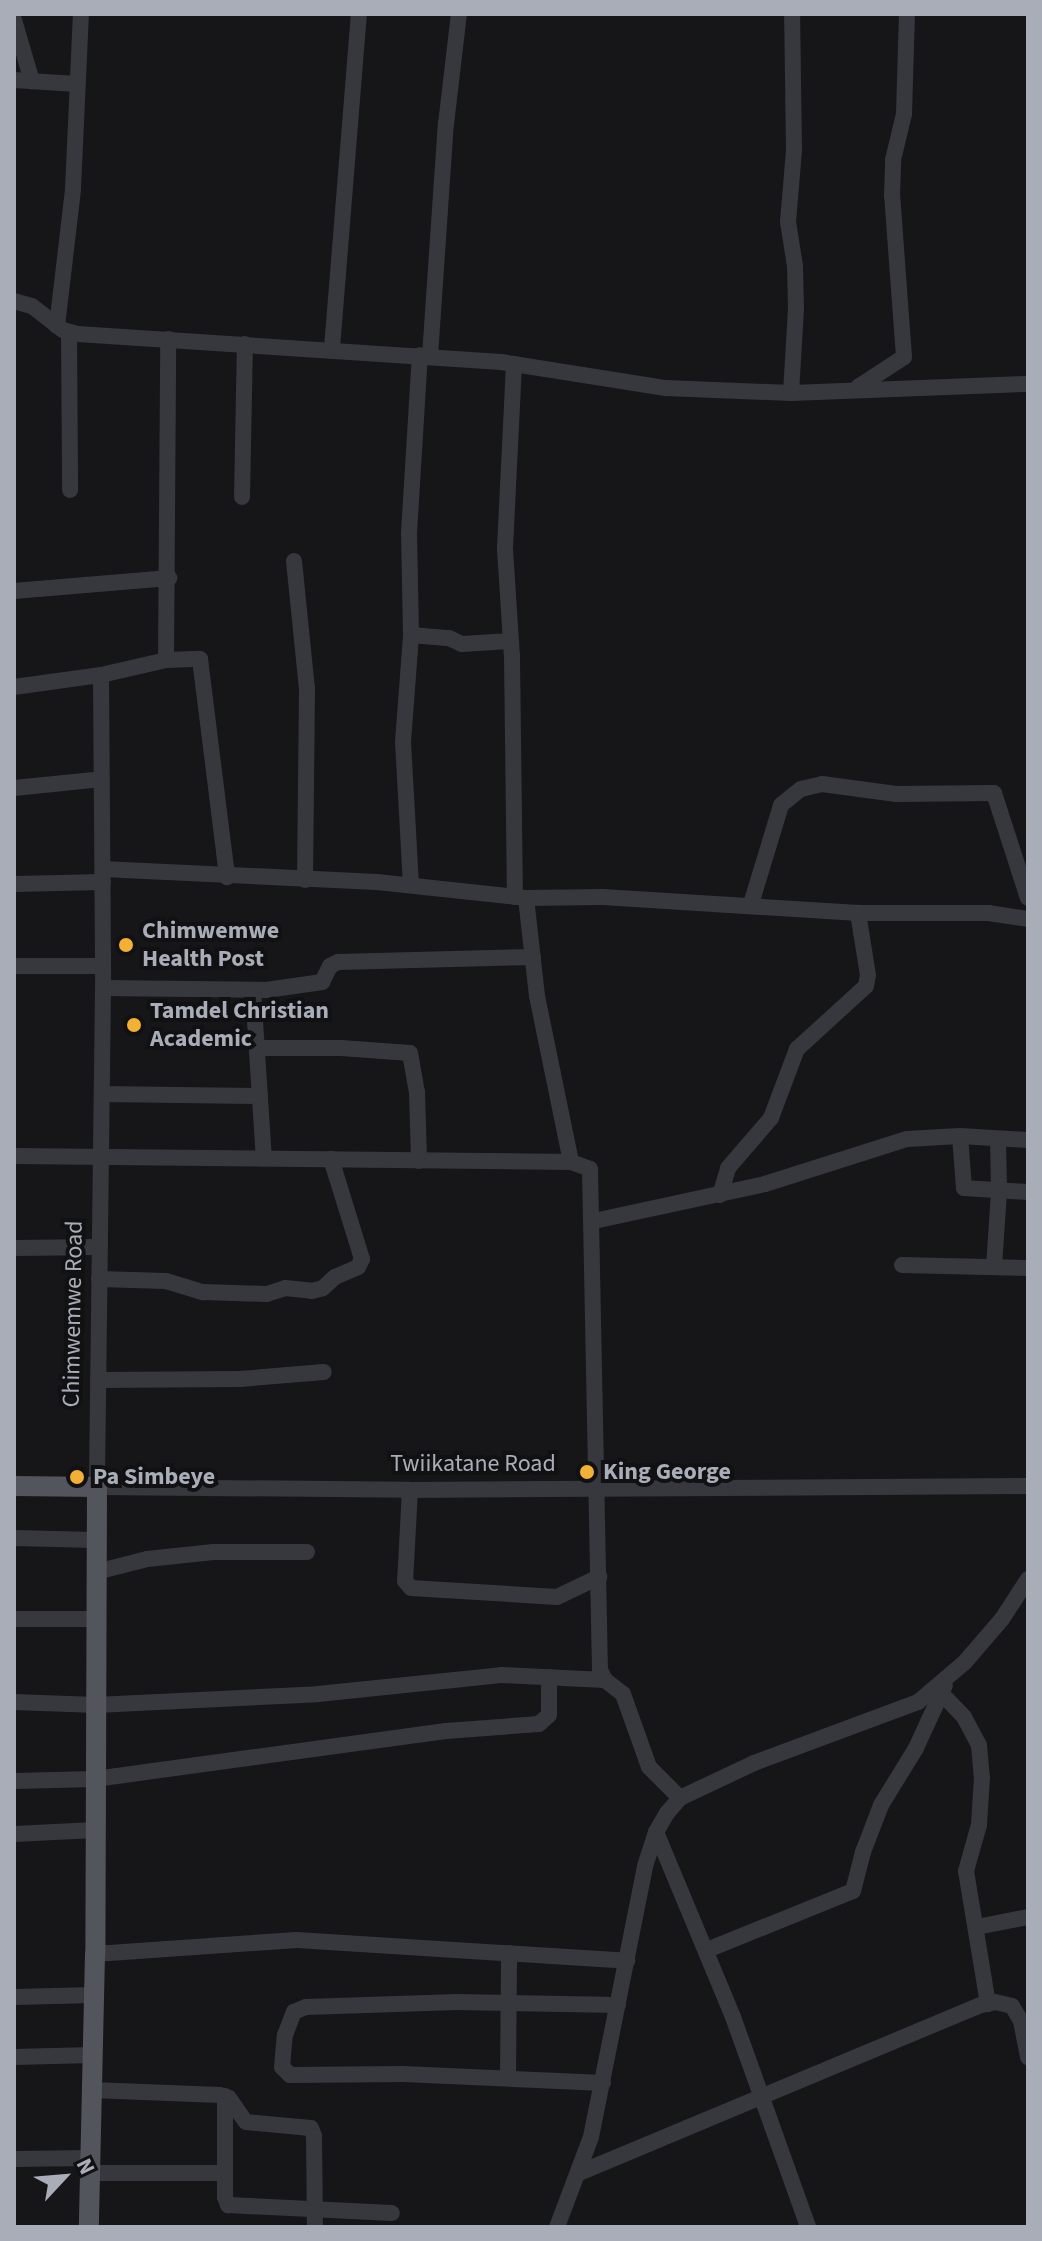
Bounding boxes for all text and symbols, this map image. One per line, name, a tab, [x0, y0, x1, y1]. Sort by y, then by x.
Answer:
place label: Chimwemwe Health Post	[142, 917, 279, 973]
marker: Chimwemwe Health Post	[117, 936, 135, 954]
place label: Tamdel Christian Academic	[150, 997, 329, 1053]
marker: Tamdel Christian Academic	[125, 1016, 143, 1034]
street label: Chimwemwe Road	[57, 1220, 89, 1408]
street label: Twiikatane Road	[390, 1450, 556, 1478]
place label: King George	[603, 1458, 731, 1486]
place label: Pa Simbeye	[93, 1463, 215, 1491]
marker: King George	[578, 1463, 596, 1481]
marker: Pa Simbeye	[68, 1468, 86, 1486]
north arrow	[24, 2137, 104, 2217]
text: N	[68, 2153, 103, 2180]

